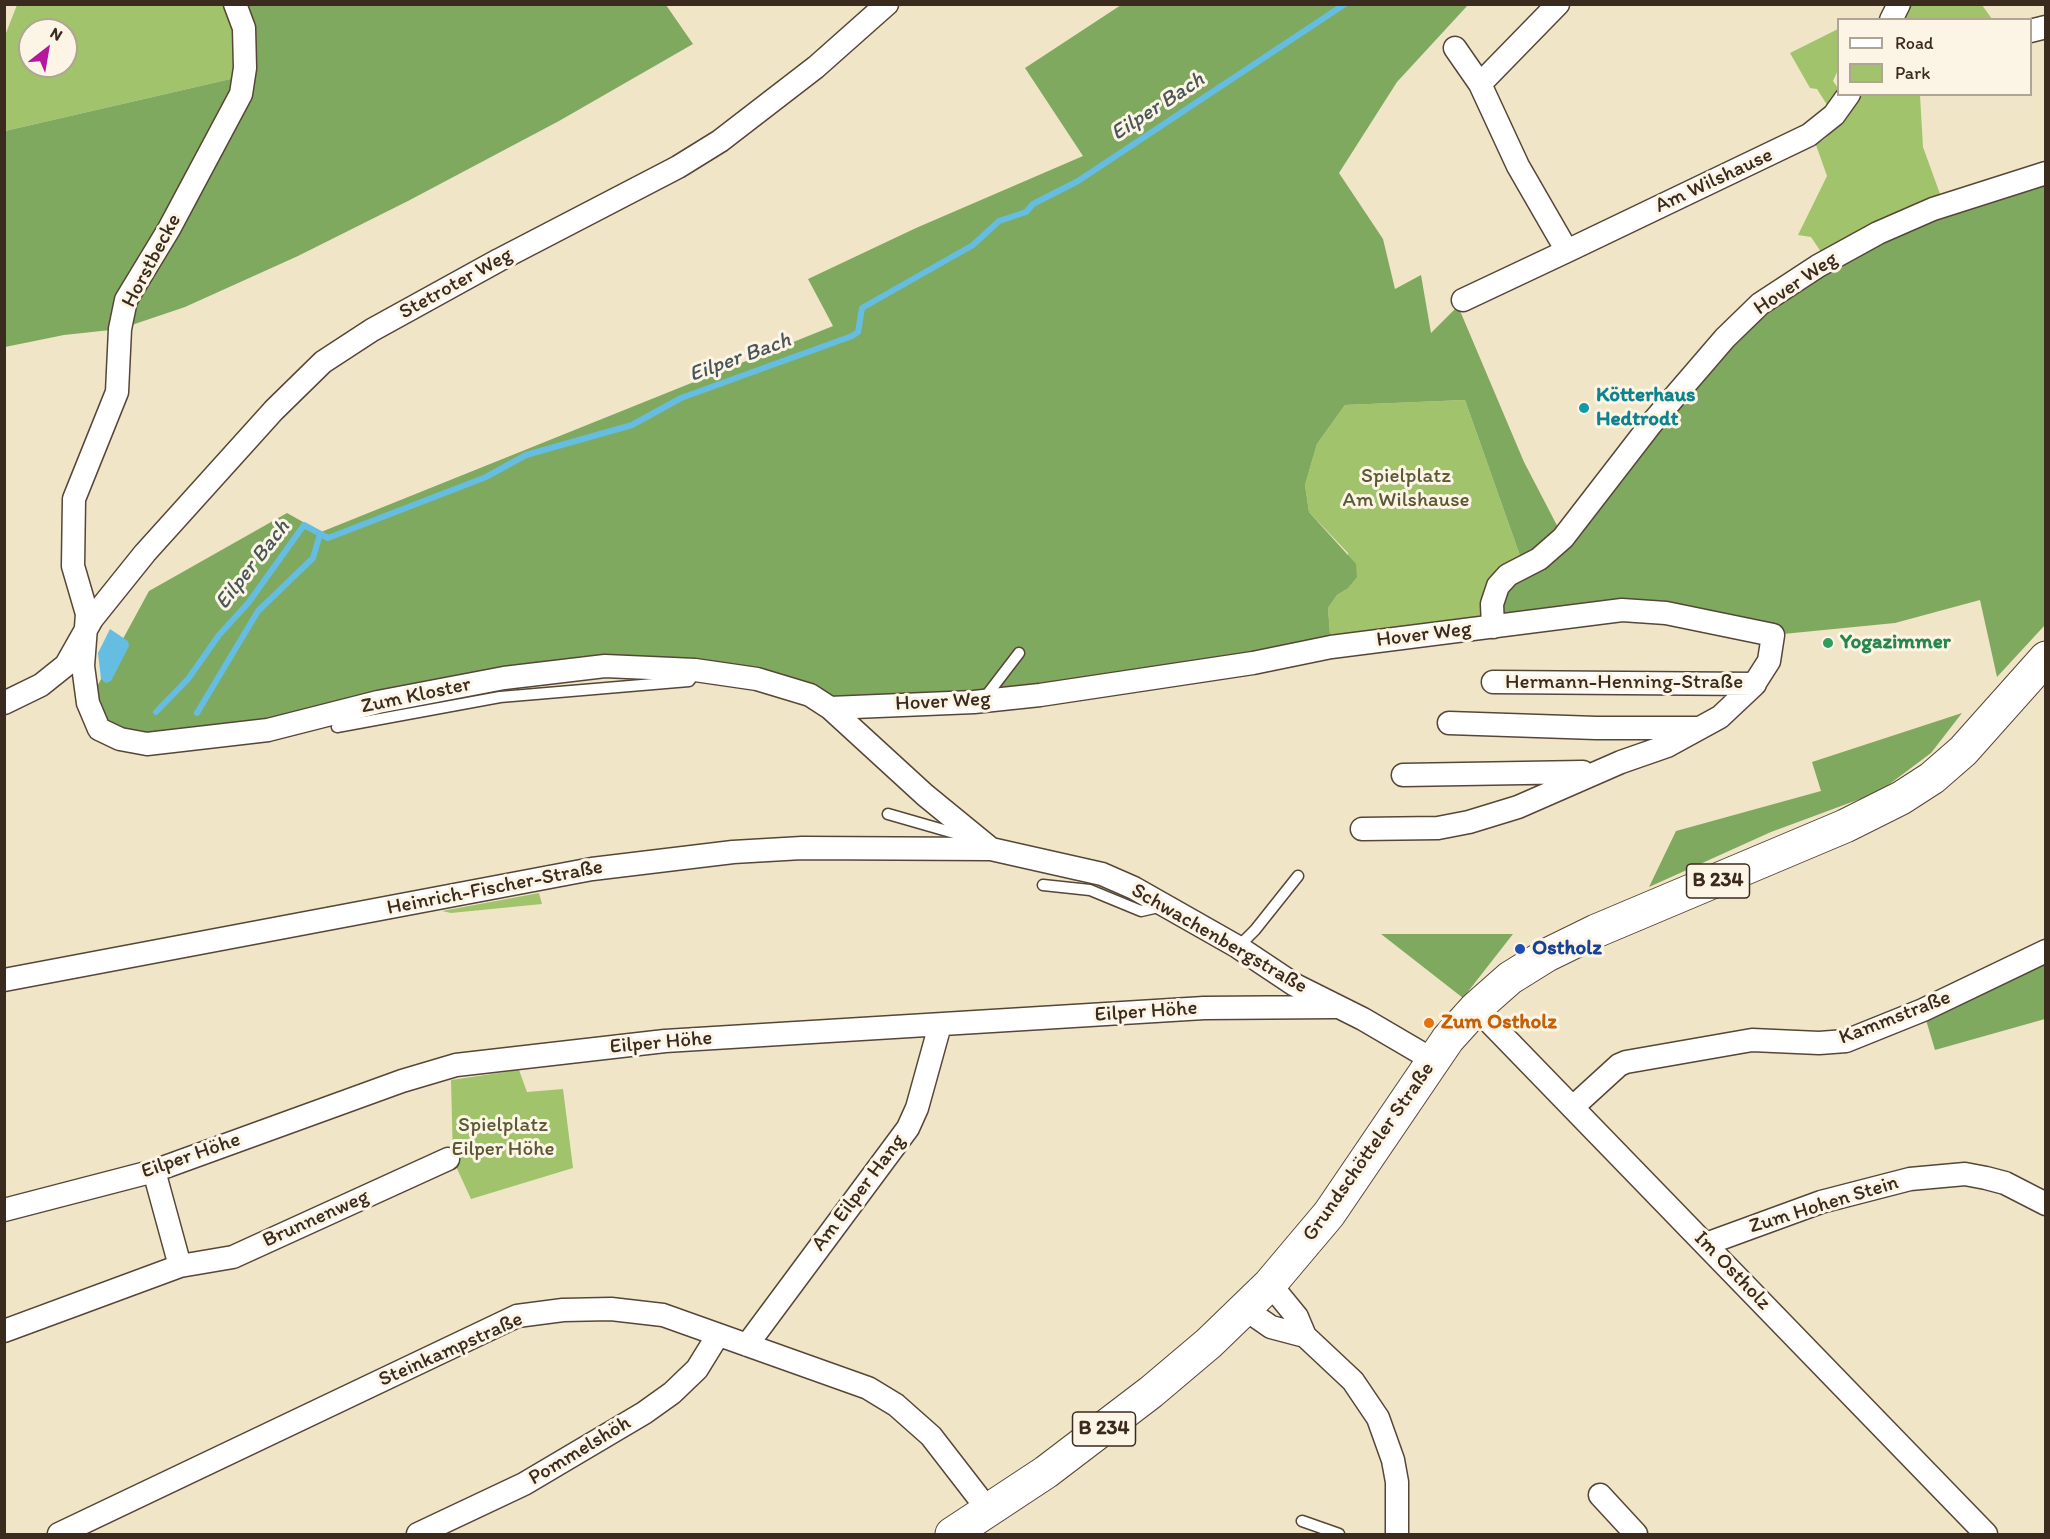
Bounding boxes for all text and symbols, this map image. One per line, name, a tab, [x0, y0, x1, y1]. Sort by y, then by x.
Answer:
north arrow	[18, 18, 78, 78]
legend	[1837, 18, 2032, 96]
text: N	[47, 23, 66, 45]
text: Road	[1895, 32, 1934, 54]
text: Park	[1895, 62, 1930, 84]
water label: Eilper Bach	[1106, 67, 1210, 147]
street label: Am Wilshause	[1651, 143, 1777, 219]
street label: Horstbecke	[117, 210, 187, 312]
street label: Stetroter Weg	[395, 243, 517, 325]
street label: Hover Weg	[1749, 247, 1843, 321]
water label: Eilper Bach	[686, 327, 794, 389]
place label: Kötterhaus Hedtrodt	[1596, 383, 1696, 433]
marker: Kötterhaus Hedtrodt	[1577, 401, 1591, 415]
park label: Spielplatz Am Wilshause	[1343, 464, 1469, 514]
water label: Eilper Bach	[210, 515, 296, 615]
street label: Hover Weg	[1375, 617, 1473, 653]
place label: Yogazimmer	[1840, 630, 1951, 656]
marker: Yogazimmer	[1821, 636, 1835, 650]
street label: Hermann-Henning-Straße	[1505, 670, 1743, 696]
street label: Zum Kloster	[359, 672, 473, 720]
street label: Hover Weg	[895, 687, 991, 717]
street label: Heinrich-Fischer-Straße	[385, 855, 605, 921]
road number: B 234	[1686, 864, 1750, 898]
street label: Schwachenbergstraße	[1126, 878, 1312, 1000]
place label: Ostholz	[1532, 936, 1602, 962]
marker: Ostholz	[1513, 942, 1527, 956]
street label: Kammstraße	[1836, 985, 1954, 1051]
street label: Eilper Höhe	[1094, 996, 1198, 1028]
place label: Zum Ostholz	[1441, 1010, 1557, 1036]
marker: Zum Ostholz	[1422, 1016, 1436, 1030]
street label: Eilper Höhe	[609, 1026, 713, 1060]
street label: Grundschötteler Straße	[1298, 1058, 1440, 1246]
park label: Spielplatz Eilper Höhe	[452, 1113, 554, 1163]
street label: Eilper Höhe	[138, 1127, 244, 1185]
street label: Am Eilper Hang	[807, 1129, 911, 1257]
street label: Zum Hohen Stein	[1746, 1170, 1902, 1240]
street label: Brunnenweg	[259, 1184, 373, 1254]
street label: Im Ostholz	[1688, 1226, 1776, 1316]
street label: Steinkampstraße	[375, 1307, 527, 1393]
street label: Pommelshöh	[524, 1411, 636, 1491]
road number: B 234	[1072, 1412, 1136, 1446]

